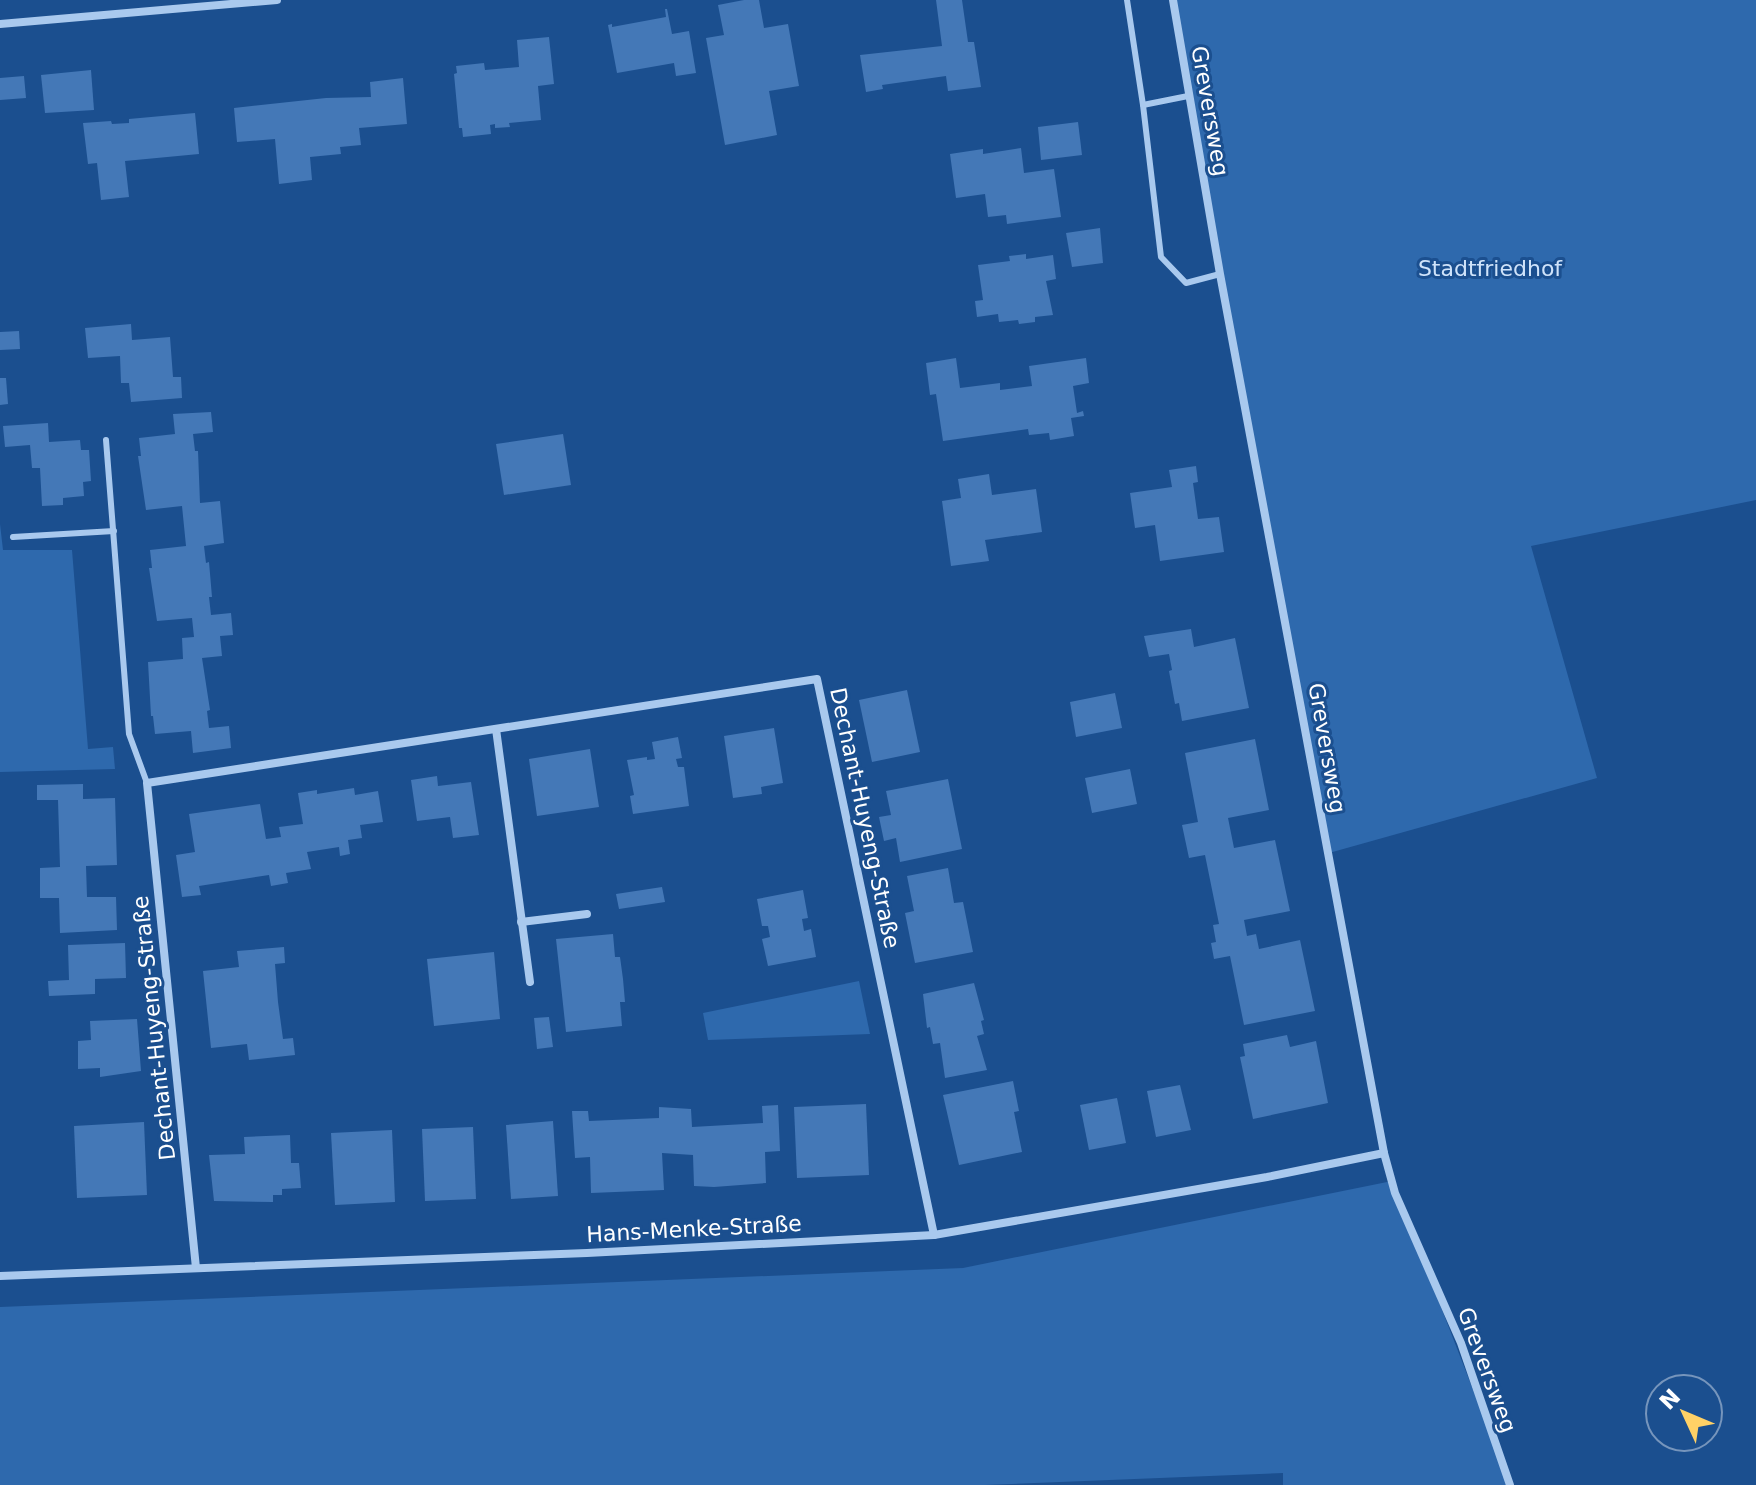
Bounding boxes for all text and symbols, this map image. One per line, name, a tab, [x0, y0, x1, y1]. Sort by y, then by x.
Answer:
street label: Greversweg	[1186, 44, 1234, 178]
park label: Stadtfriedhof	[1418, 256, 1563, 281]
street label: Greversweg	[1303, 681, 1351, 815]
street label: Dechant-Huyeng-Straße	[825, 685, 905, 951]
street label: Dechant-Huyeng-Straße	[128, 894, 180, 1162]
street label: Hans-Menke-Straße	[586, 1211, 802, 1247]
street label: Greversweg	[1453, 1304, 1521, 1436]
north arrow	[1644, 1373, 1724, 1453]
text: N	[1655, 1384, 1685, 1415]

